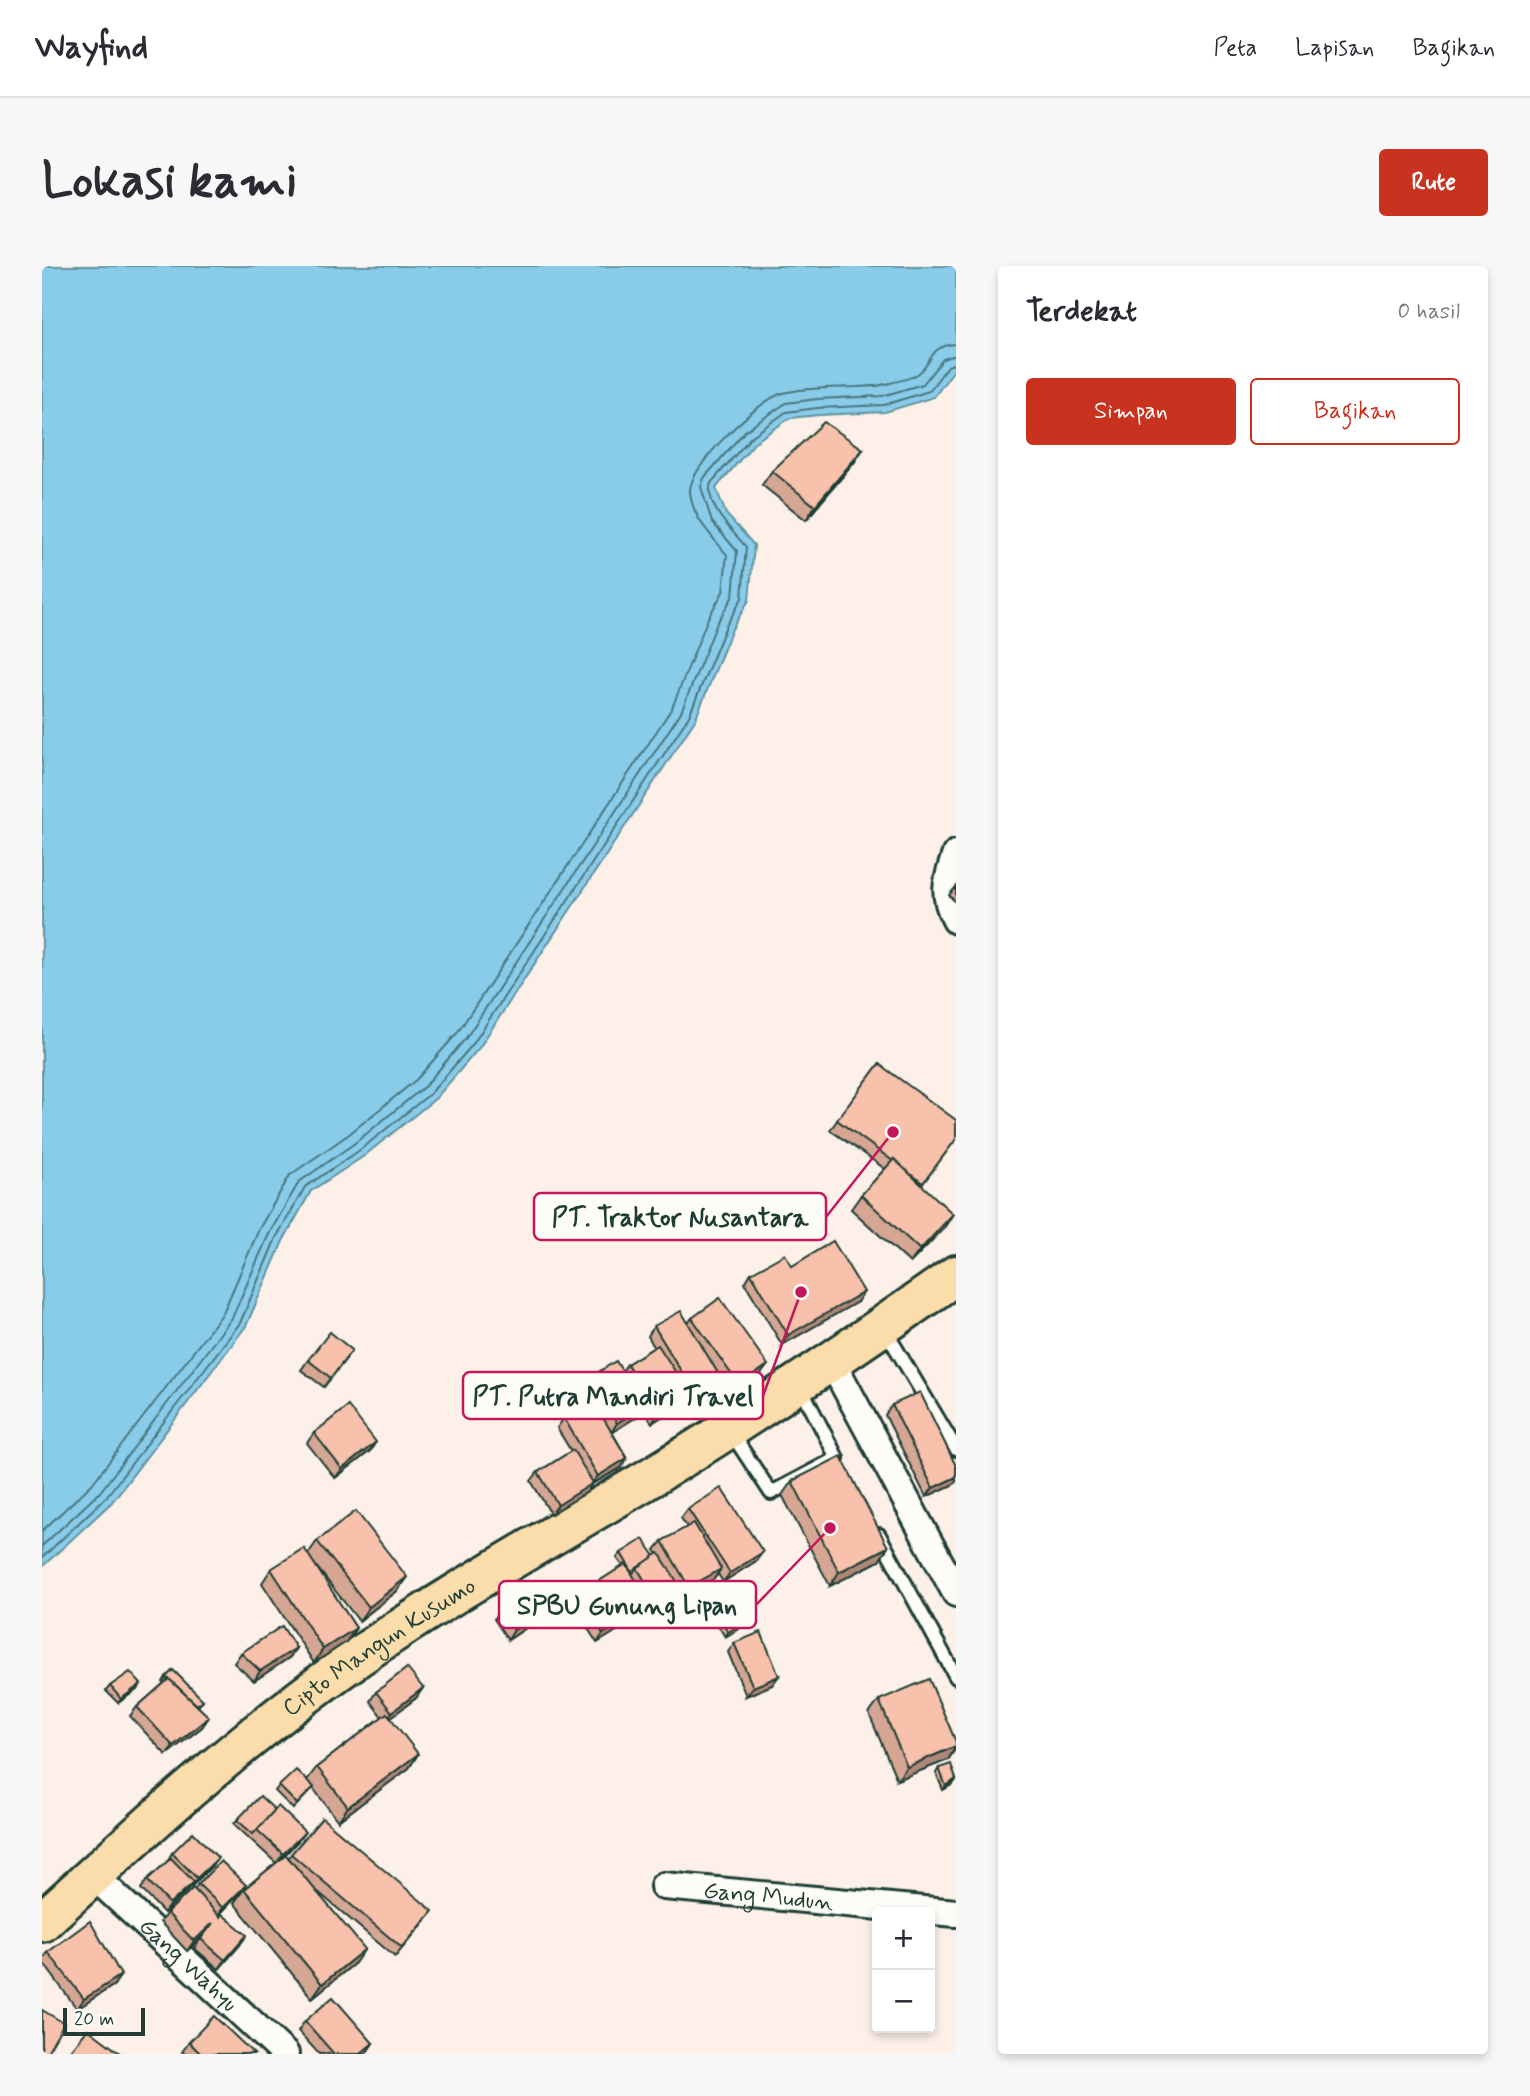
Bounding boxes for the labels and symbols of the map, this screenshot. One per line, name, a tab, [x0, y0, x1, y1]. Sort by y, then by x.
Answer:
callout: PT. Traktor Nusantara	[534, 1193, 826, 1240]
text: PT. Traktor Nusantara	[552, 1202, 810, 1236]
callout: PT. Putra Mandiri Travel	[463, 1372, 763, 1419]
text: PT. Putra Mandiri Travel	[472, 1381, 754, 1415]
street label: Cipto Mangun Kusumo	[277, 1571, 482, 1724]
callout: SPBU Gunung Lipan	[499, 1581, 756, 1628]
text: SPBU Gunung Lipan	[517, 1590, 737, 1625]
street label: Gang Mudun	[702, 1876, 835, 1919]
street label: Gang Wahyu	[132, 1911, 244, 2019]
scale bar	[63, 2005, 145, 2037]

